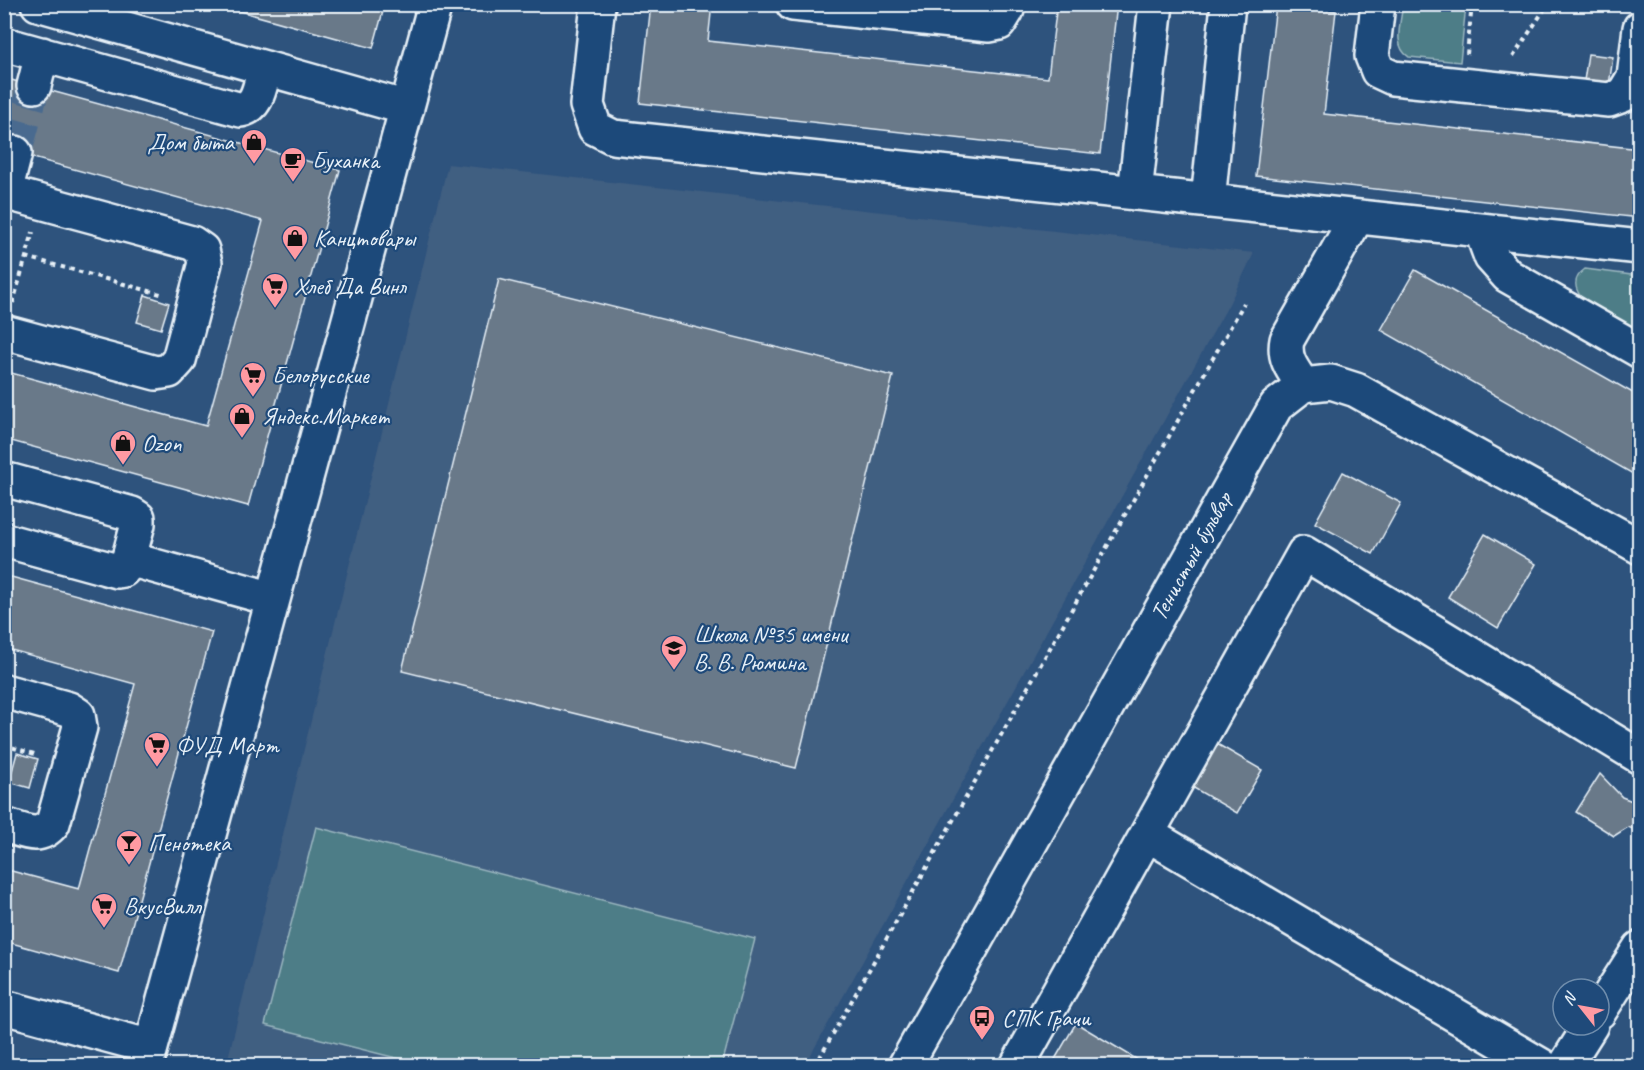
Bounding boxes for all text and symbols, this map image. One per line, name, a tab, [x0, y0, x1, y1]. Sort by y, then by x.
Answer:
place label: Дом быта	[147, 127, 235, 157]
shop icon: Дом быта	[239, 127, 269, 165]
cafe icon: Буханка	[278, 145, 308, 183]
place label: Буханка	[312, 145, 381, 175]
shop icon: Канцтовары	[280, 223, 310, 261]
place label: Канцтовары	[314, 223, 418, 253]
supermarket icon: Хлеб Да Винл	[260, 271, 290, 309]
place label: Хлеб Да Винл	[294, 271, 407, 301]
supermarket icon: Белорусские	[238, 360, 268, 398]
place label: Белорусские	[272, 360, 371, 390]
shop icon: Яндекс.Маркет	[227, 401, 257, 439]
place label: Яндекс.Маркет	[262, 401, 390, 431]
shop icon: Ozon	[108, 428, 138, 466]
place label: Ozon	[142, 428, 182, 458]
street label: Тенистый бульвар	[1143, 485, 1240, 626]
place label: Школа №35 имени В. В. Рюмина	[694, 619, 850, 677]
school or university icon: Школа №35 имени В. В. Рюмина	[659, 633, 689, 671]
supermarket icon: ФУД Март	[142, 730, 172, 768]
place label: ФУД Март	[176, 730, 280, 760]
bar icon: Пенотека	[114, 828, 144, 866]
place label: Пенотека	[148, 828, 232, 858]
supermarket icon: ВкусВилл	[89, 891, 119, 929]
place label: ВкусВилл	[124, 891, 202, 921]
north arrow	[1551, 977, 1611, 1037]
text: N	[1558, 988, 1582, 1009]
bus stop icon: СПК Грачи	[967, 1003, 997, 1041]
place label: СПК Грачи	[1002, 1003, 1092, 1033]

